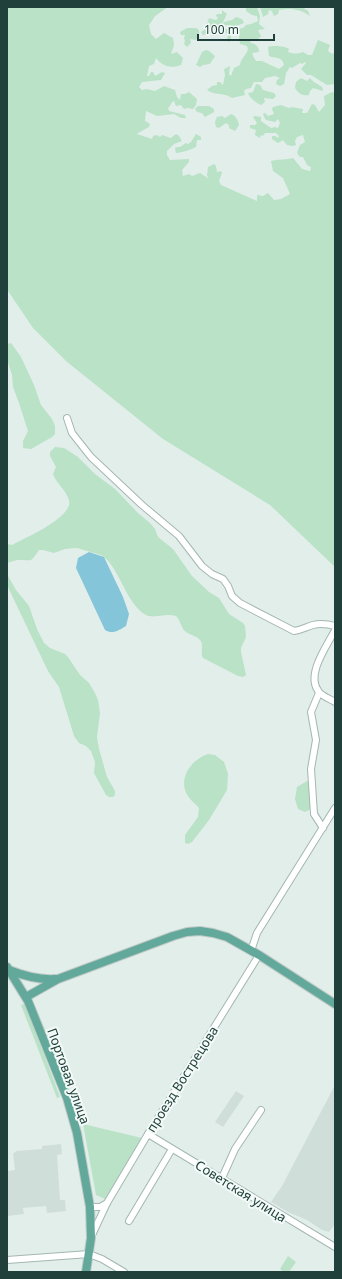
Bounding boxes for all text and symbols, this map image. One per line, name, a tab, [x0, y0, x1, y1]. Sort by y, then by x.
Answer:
scale bar	[198, 16, 274, 42]
text: 100 m	[204, 21, 239, 38]
street label: проезд Вострецова	[142, 1022, 222, 1136]
street label: Портовая улица	[43, 1025, 95, 1127]
street label: Советская улица	[192, 1156, 290, 1226]

